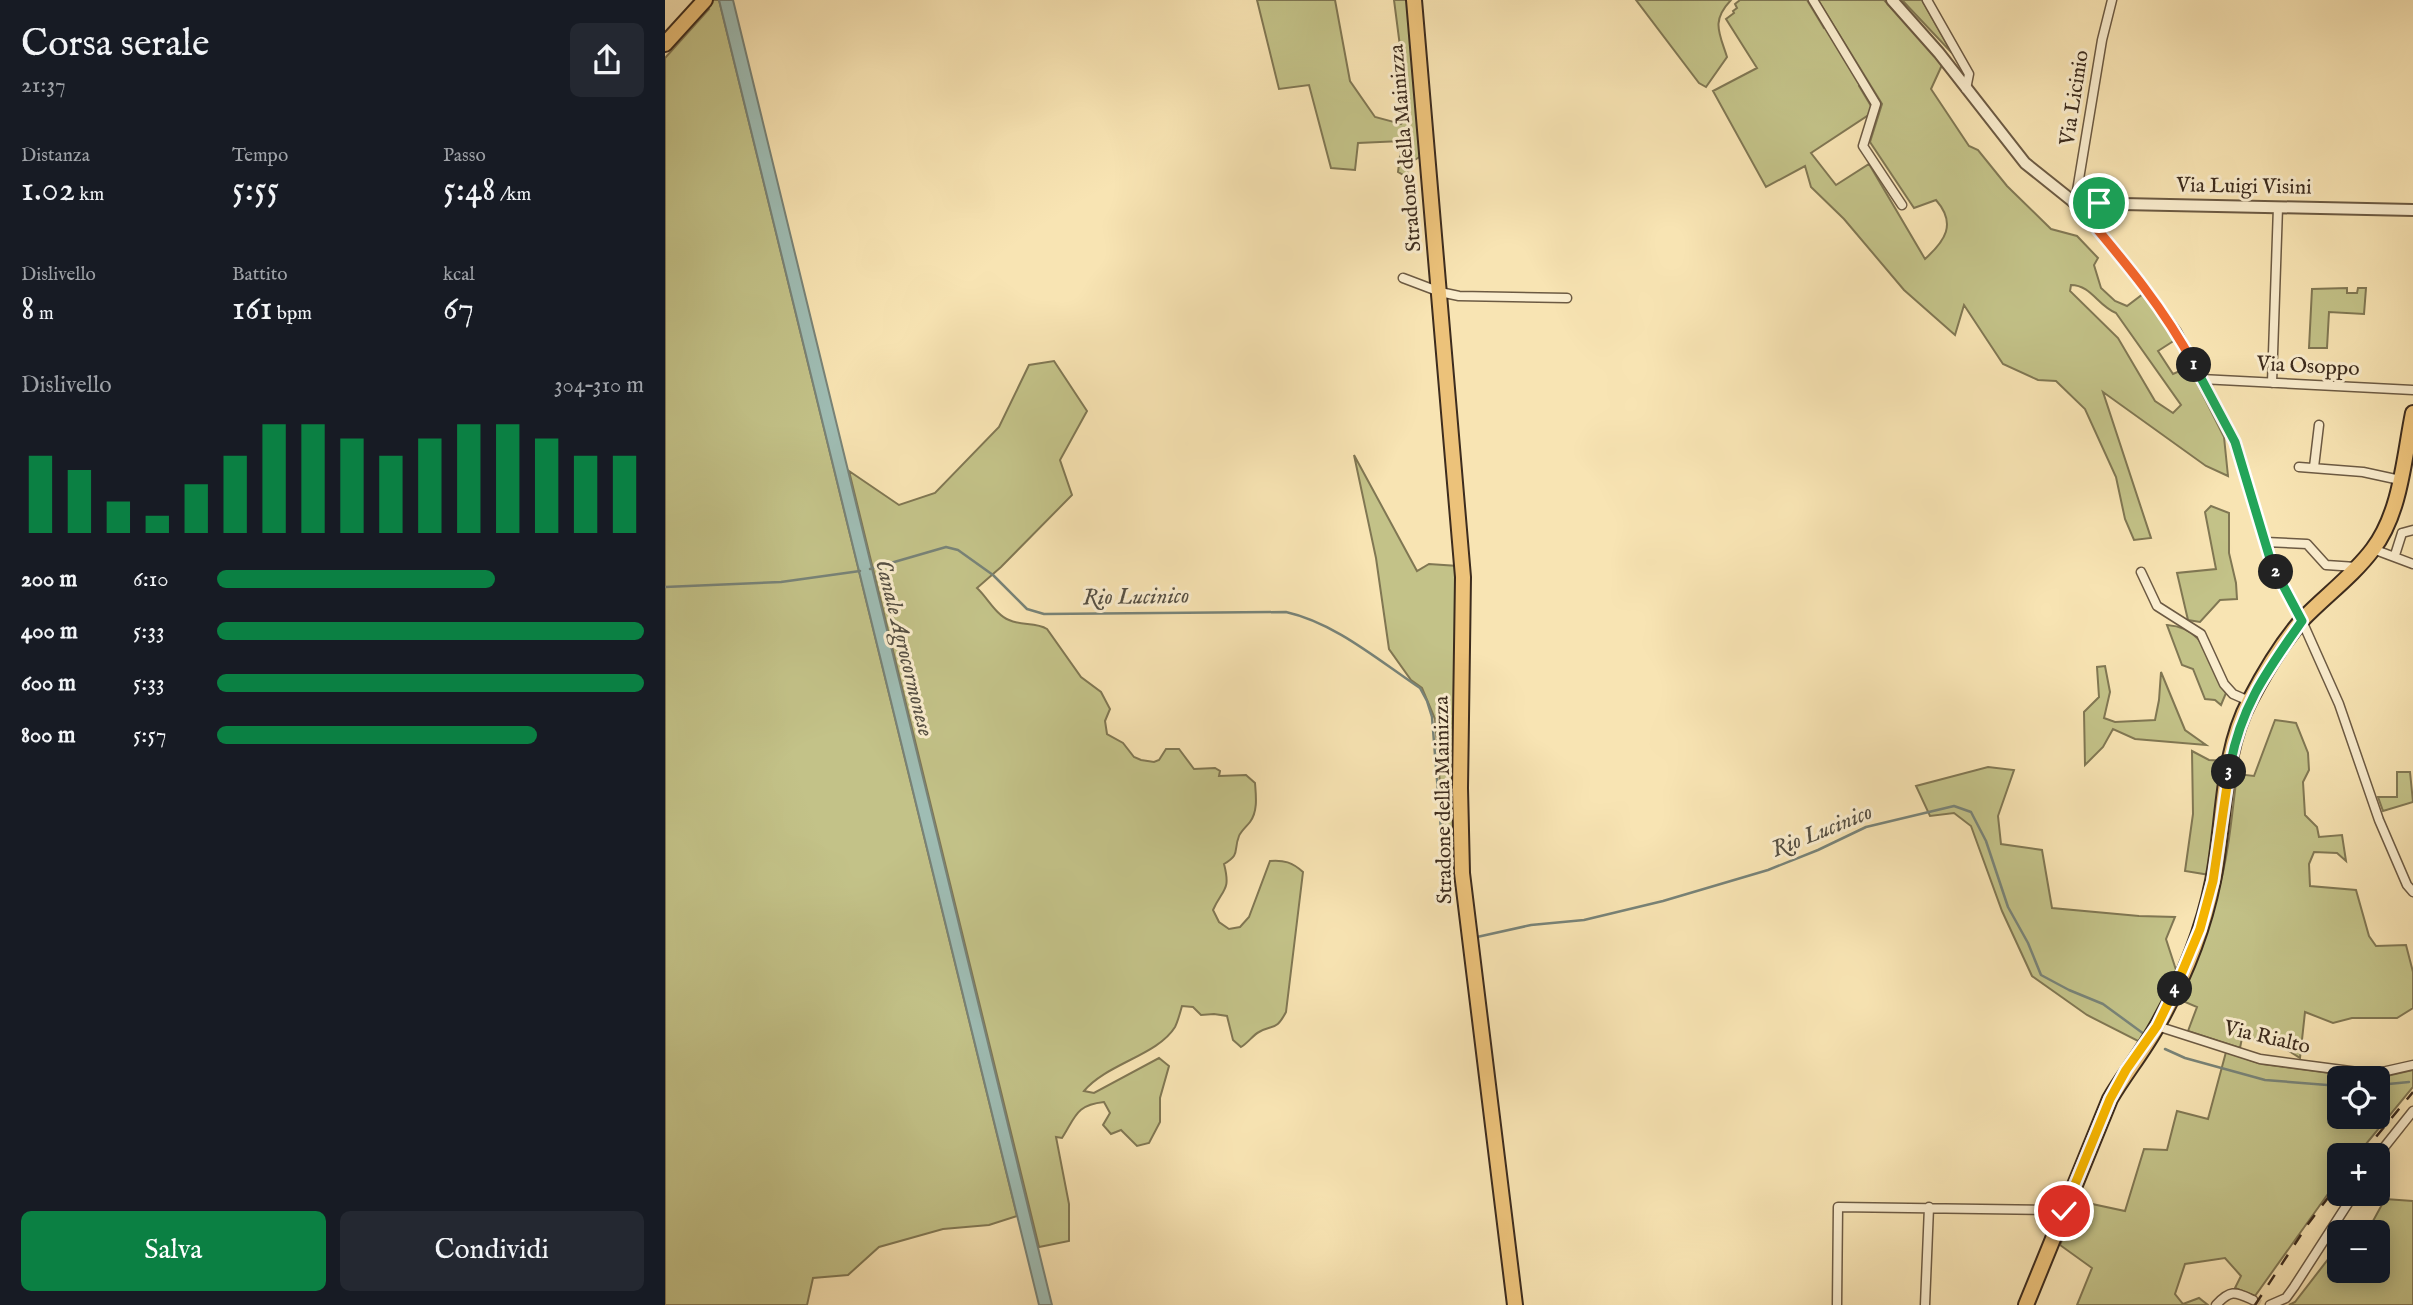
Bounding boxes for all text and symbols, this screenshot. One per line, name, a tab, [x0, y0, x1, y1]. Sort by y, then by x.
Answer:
text: Corsa serale	[21, 21, 209, 69]
button: share	[570, 23, 644, 97]
street label: Stradone della Mainizza	[1383, 42, 1429, 253]
street label: Via Licinio	[2054, 48, 2096, 149]
text: 21:37	[21, 71, 66, 100]
text: Distanza	[21, 144, 90, 168]
text: Tempo	[232, 144, 288, 168]
text: Passo	[443, 144, 486, 168]
text: 1.02	[21, 168, 75, 213]
text: 5:55	[232, 168, 279, 213]
text: 5:48	[443, 168, 496, 213]
street label: Via Luigi Visini	[2175, 172, 2312, 202]
pin	[2069, 173, 2129, 233]
text: km	[75, 183, 104, 207]
text: /km	[496, 183, 531, 207]
icon: arrive	[2080, 184, 2118, 222]
text: Dislivello	[21, 263, 96, 287]
text: Battito	[232, 263, 288, 287]
text: kcal	[443, 263, 475, 287]
text: 8	[21, 287, 35, 332]
text: 161	[232, 287, 273, 332]
text: 67	[443, 287, 474, 332]
text: m	[35, 302, 54, 326]
text: bpm	[273, 302, 312, 326]
pin: 1	[2177, 348, 2211, 382]
street label: Via Osoppo	[2255, 351, 2360, 383]
text: 1	[2190, 352, 2197, 376]
text: Dislivello	[21, 371, 112, 400]
text: 304–310 m	[554, 371, 644, 400]
pin: 2	[2259, 554, 2293, 590]
water label: Canale Agrocormonese	[867, 557, 940, 740]
text: 2	[2271, 559, 2280, 583]
text: 200 m	[21, 565, 77, 594]
text: 6:10	[133, 565, 169, 594]
water label: Rio Lucinico	[1082, 582, 1190, 612]
text: 400 m	[21, 617, 78, 646]
text: 5:33	[133, 617, 165, 646]
text: 600 m	[21, 669, 76, 698]
text: 5:33	[133, 669, 165, 698]
street label: Stradone della Mainizza	[1429, 695, 1459, 904]
text: 800 m	[21, 721, 75, 750]
text: 5:57	[133, 721, 167, 750]
pin: 3	[2211, 754, 2247, 790]
text: 3	[2225, 759, 2232, 783]
water label: Rio Lucinico	[1767, 798, 1877, 864]
pin: 4	[2157, 972, 2193, 1006]
text: 4	[2170, 976, 2179, 1000]
street label: Via Rialto	[2220, 1015, 2313, 1061]
map controls	[2327, 1066, 2390, 1283]
button: locate	[2327, 1066, 2390, 1129]
button: +	[2327, 1143, 2390, 1206]
pin	[2034, 1181, 2094, 1241]
icon: check	[2045, 1192, 2083, 1230]
button: Salva	[21, 1211, 326, 1291]
button: Condividi	[340, 1211, 644, 1291]
button: −	[2327, 1220, 2390, 1283]

